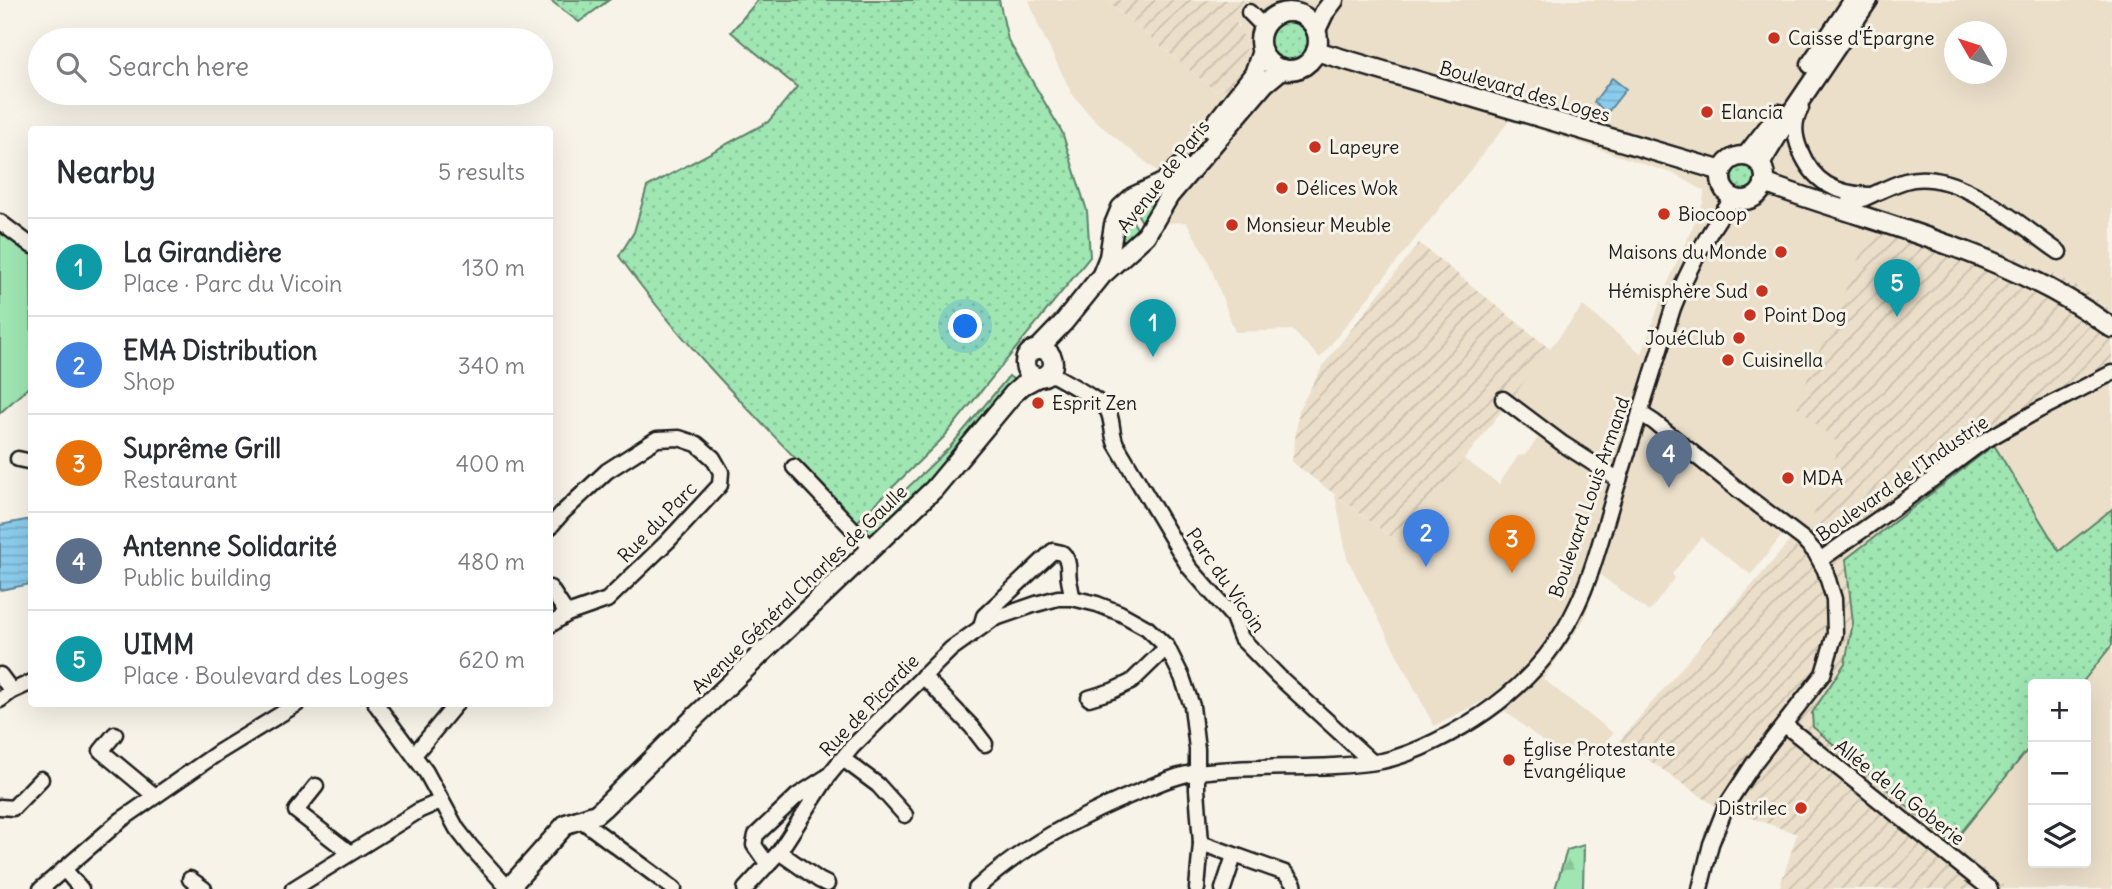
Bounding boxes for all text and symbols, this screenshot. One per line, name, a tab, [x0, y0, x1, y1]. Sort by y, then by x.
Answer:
north arrow	[1944, 21, 2007, 84]
place label: Caisse d'Épargne	[1788, 26, 1934, 50]
search box	[28, 28, 553, 105]
marker: Caisse d'Épargne	[1766, 30, 1782, 46]
icon: search	[52, 48, 90, 86]
text: Search here	[108, 50, 249, 83]
street label: Boulevard des Loges	[1437, 55, 1613, 127]
place label: Elancia	[1721, 100, 1783, 124]
marker: Elancia	[1699, 104, 1715, 120]
street label: Avenue de Paris	[1112, 115, 1214, 237]
place label: Lapeyre	[1329, 135, 1399, 159]
marker: Lapeyre	[1307, 139, 1323, 155]
text: Nearby	[56, 153, 156, 191]
text: 5 results	[438, 157, 525, 186]
place label: Délices Wok	[1296, 176, 1398, 200]
marker: Délices Wok	[1274, 180, 1290, 196]
place label: Biocoop	[1678, 202, 1747, 226]
marker: Biocoop	[1656, 206, 1672, 222]
place label: Monsieur Meuble	[1246, 213, 1391, 237]
marker: Monsieur Meuble	[1224, 217, 1240, 233]
text: La Girandière	[123, 236, 282, 269]
place label: Maisons du Monde	[1608, 240, 1767, 264]
marker: Maisons du Monde	[1773, 244, 1789, 260]
text: 1	[74, 253, 84, 282]
text: 130 m	[462, 253, 525, 282]
pin: 5	[1874, 259, 1920, 317]
text: Place · Parc du Vicoin	[123, 269, 342, 298]
place label: Hémisphère Sud	[1608, 279, 1748, 303]
marker: Hémisphère Sud	[1754, 283, 1770, 299]
pin: 1	[1130, 299, 1176, 357]
place label: Point Dog	[1764, 303, 1846, 327]
marker: Point Dog	[1742, 307, 1758, 323]
your location	[948, 309, 982, 343]
place label: JouéClub	[1645, 326, 1725, 350]
marker: JouéClub	[1731, 330, 1747, 346]
text: EMA Distribution	[123, 334, 317, 367]
place label: Cuisinella	[1742, 348, 1823, 372]
text: 2	[73, 351, 85, 380]
text: 340 m	[458, 351, 525, 380]
marker: Cuisinella	[1720, 352, 1736, 368]
text: Shop	[123, 367, 175, 396]
place label: Esprit Zen	[1052, 391, 1137, 415]
street label: Boulevard Louis Armand	[1543, 393, 1635, 601]
marker: Esprit Zen	[1030, 395, 1046, 411]
street label: Boulevard de l'Industrie	[1811, 410, 1993, 546]
pin: 4	[1646, 430, 1692, 488]
text: Suprême Grill	[123, 432, 281, 465]
text: 3	[72, 449, 86, 478]
text: 400 m	[456, 449, 525, 478]
text: Restaurant	[123, 465, 237, 494]
place label: MDA	[1802, 466, 1843, 490]
marker: MDA	[1780, 470, 1796, 486]
street label: Rue du Parc	[612, 476, 702, 568]
street label: Avenue Général Charles de Gaulle	[686, 479, 912, 699]
pin: 2	[1403, 509, 1449, 567]
pin: 3	[1489, 515, 1535, 573]
street label: Parc du Vicoin	[1181, 523, 1271, 637]
text: Antenne Solidarité	[123, 530, 337, 563]
text: 4	[72, 547, 86, 576]
text: 480 m	[458, 547, 525, 576]
text: Public building	[123, 563, 272, 592]
text: UIMM	[123, 628, 194, 661]
text: 5	[72, 645, 86, 674]
text: 620 m	[458, 645, 525, 674]
street label: Rue de Picardie	[814, 649, 924, 761]
text: Place · Boulevard des Loges	[123, 661, 409, 690]
map controls	[2028, 679, 2091, 868]
button: +	[2028, 679, 2091, 742]
street label: Allée de la Goberie	[1830, 734, 1970, 850]
place label: Église Protestante Évangélique	[1523, 737, 1676, 783]
button: −	[2028, 742, 2091, 805]
marker: Église Protestante Évangélique	[1501, 752, 1517, 768]
place label: Distrilec	[1718, 796, 1787, 820]
marker: Distrilec	[1793, 800, 1809, 816]
button: layers	[2028, 805, 2091, 868]

